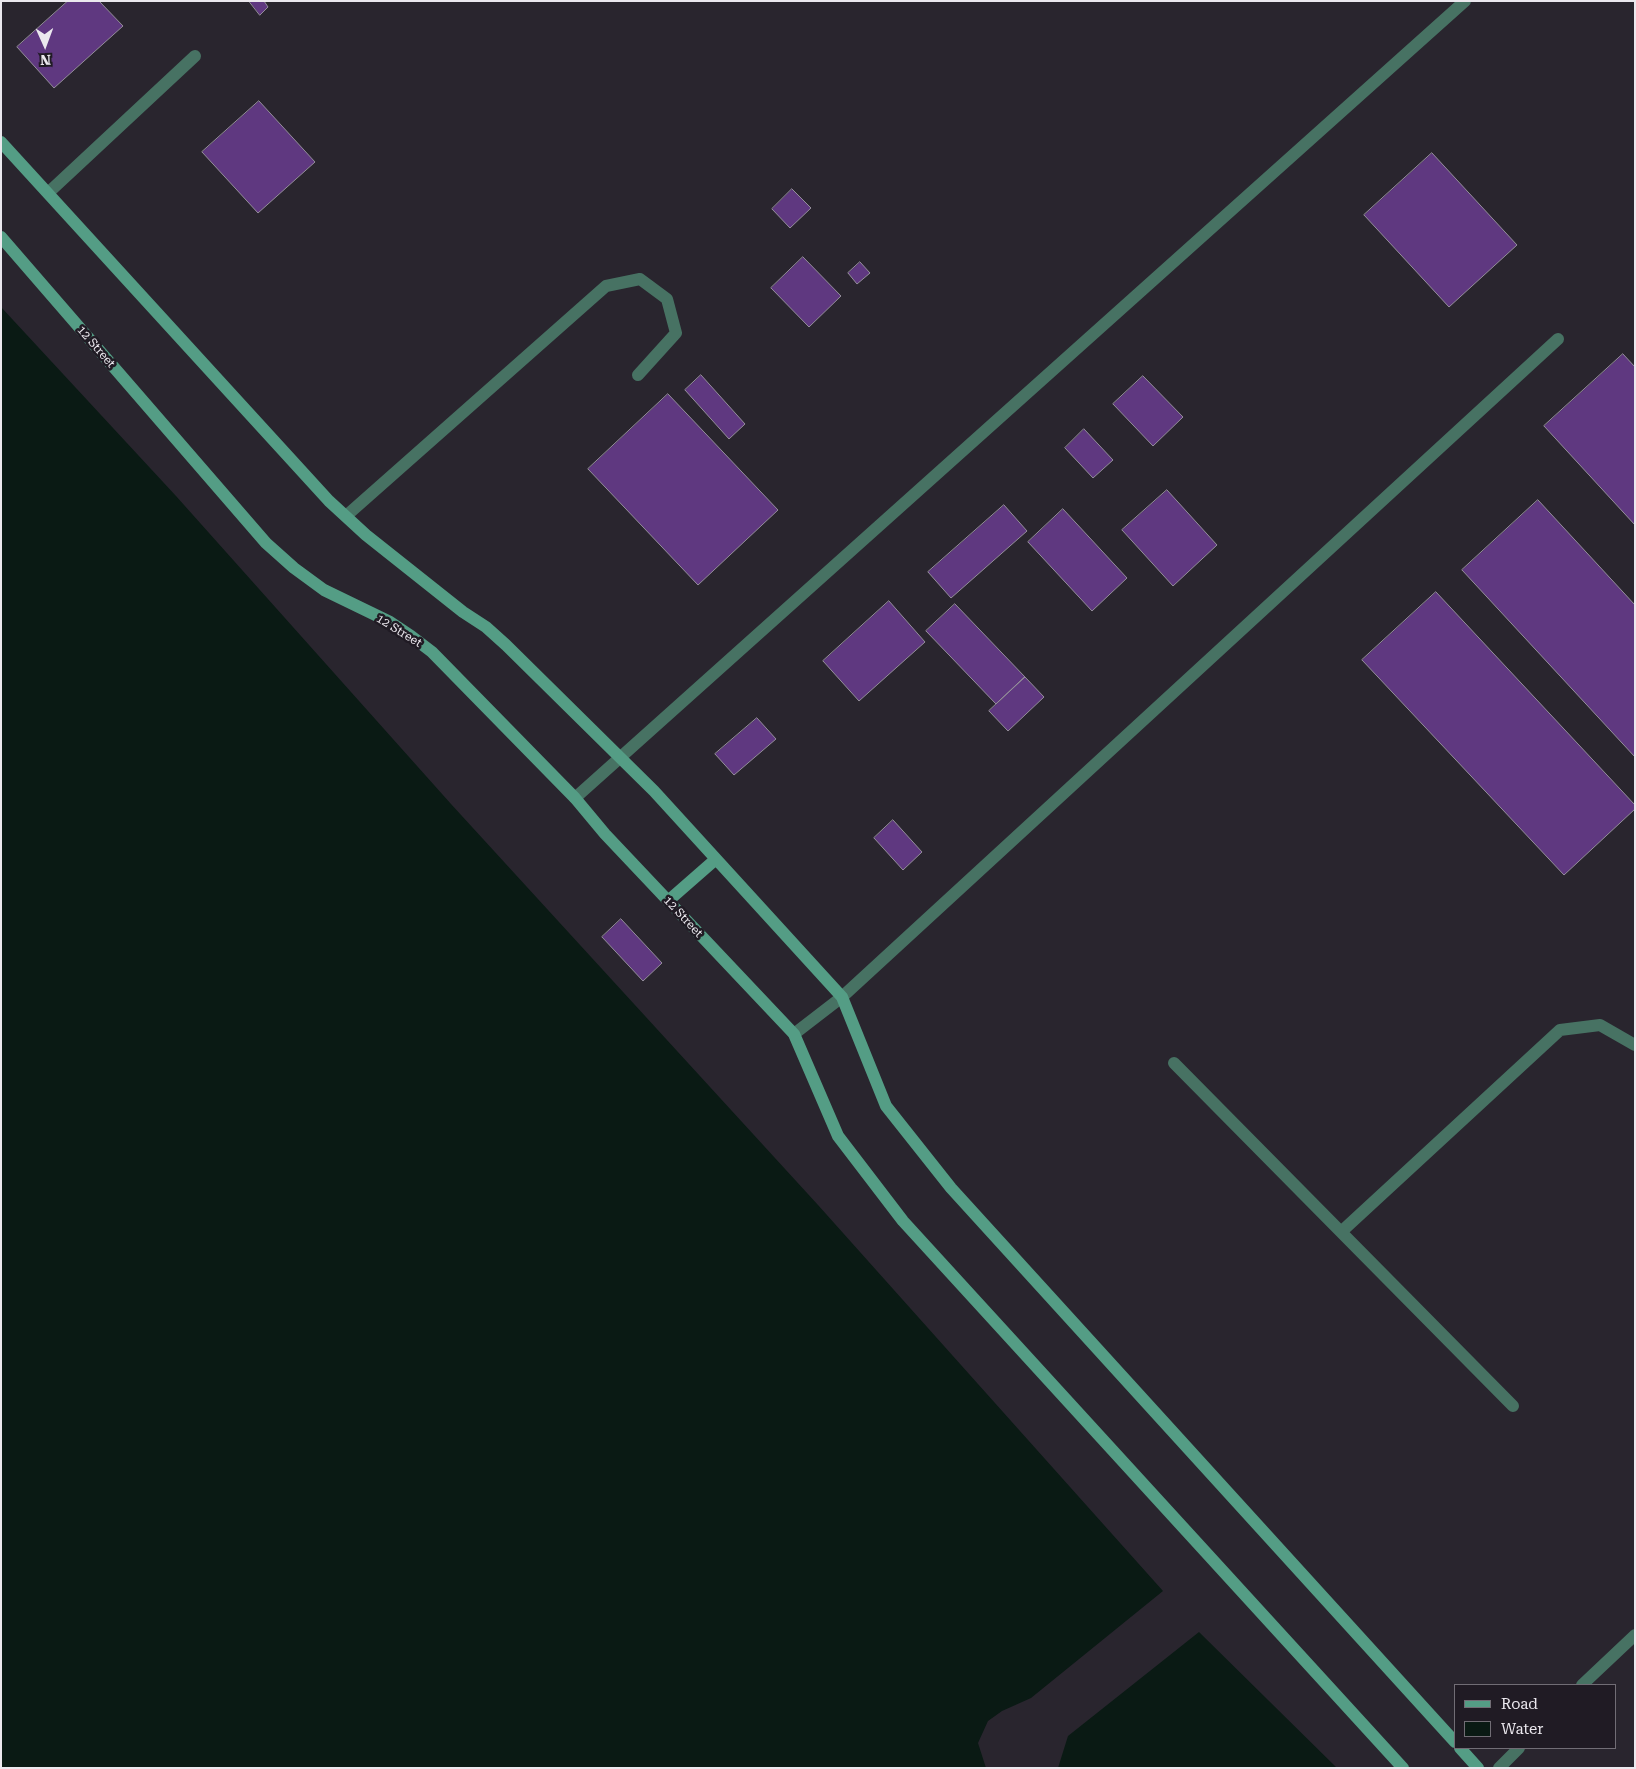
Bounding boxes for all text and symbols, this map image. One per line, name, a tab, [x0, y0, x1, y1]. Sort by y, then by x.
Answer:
north arrow	[20, 20, 70, 70]
text: N	[40, 52, 51, 68]
street label: 12 Street	[74, 323, 118, 371]
street label: 12 Street	[374, 611, 424, 651]
street label: 12 Street	[660, 893, 706, 941]
legend	[1454, 1684, 1616, 1749]
text: Road	[1501, 1695, 1538, 1713]
text: Water	[1501, 1720, 1543, 1738]

